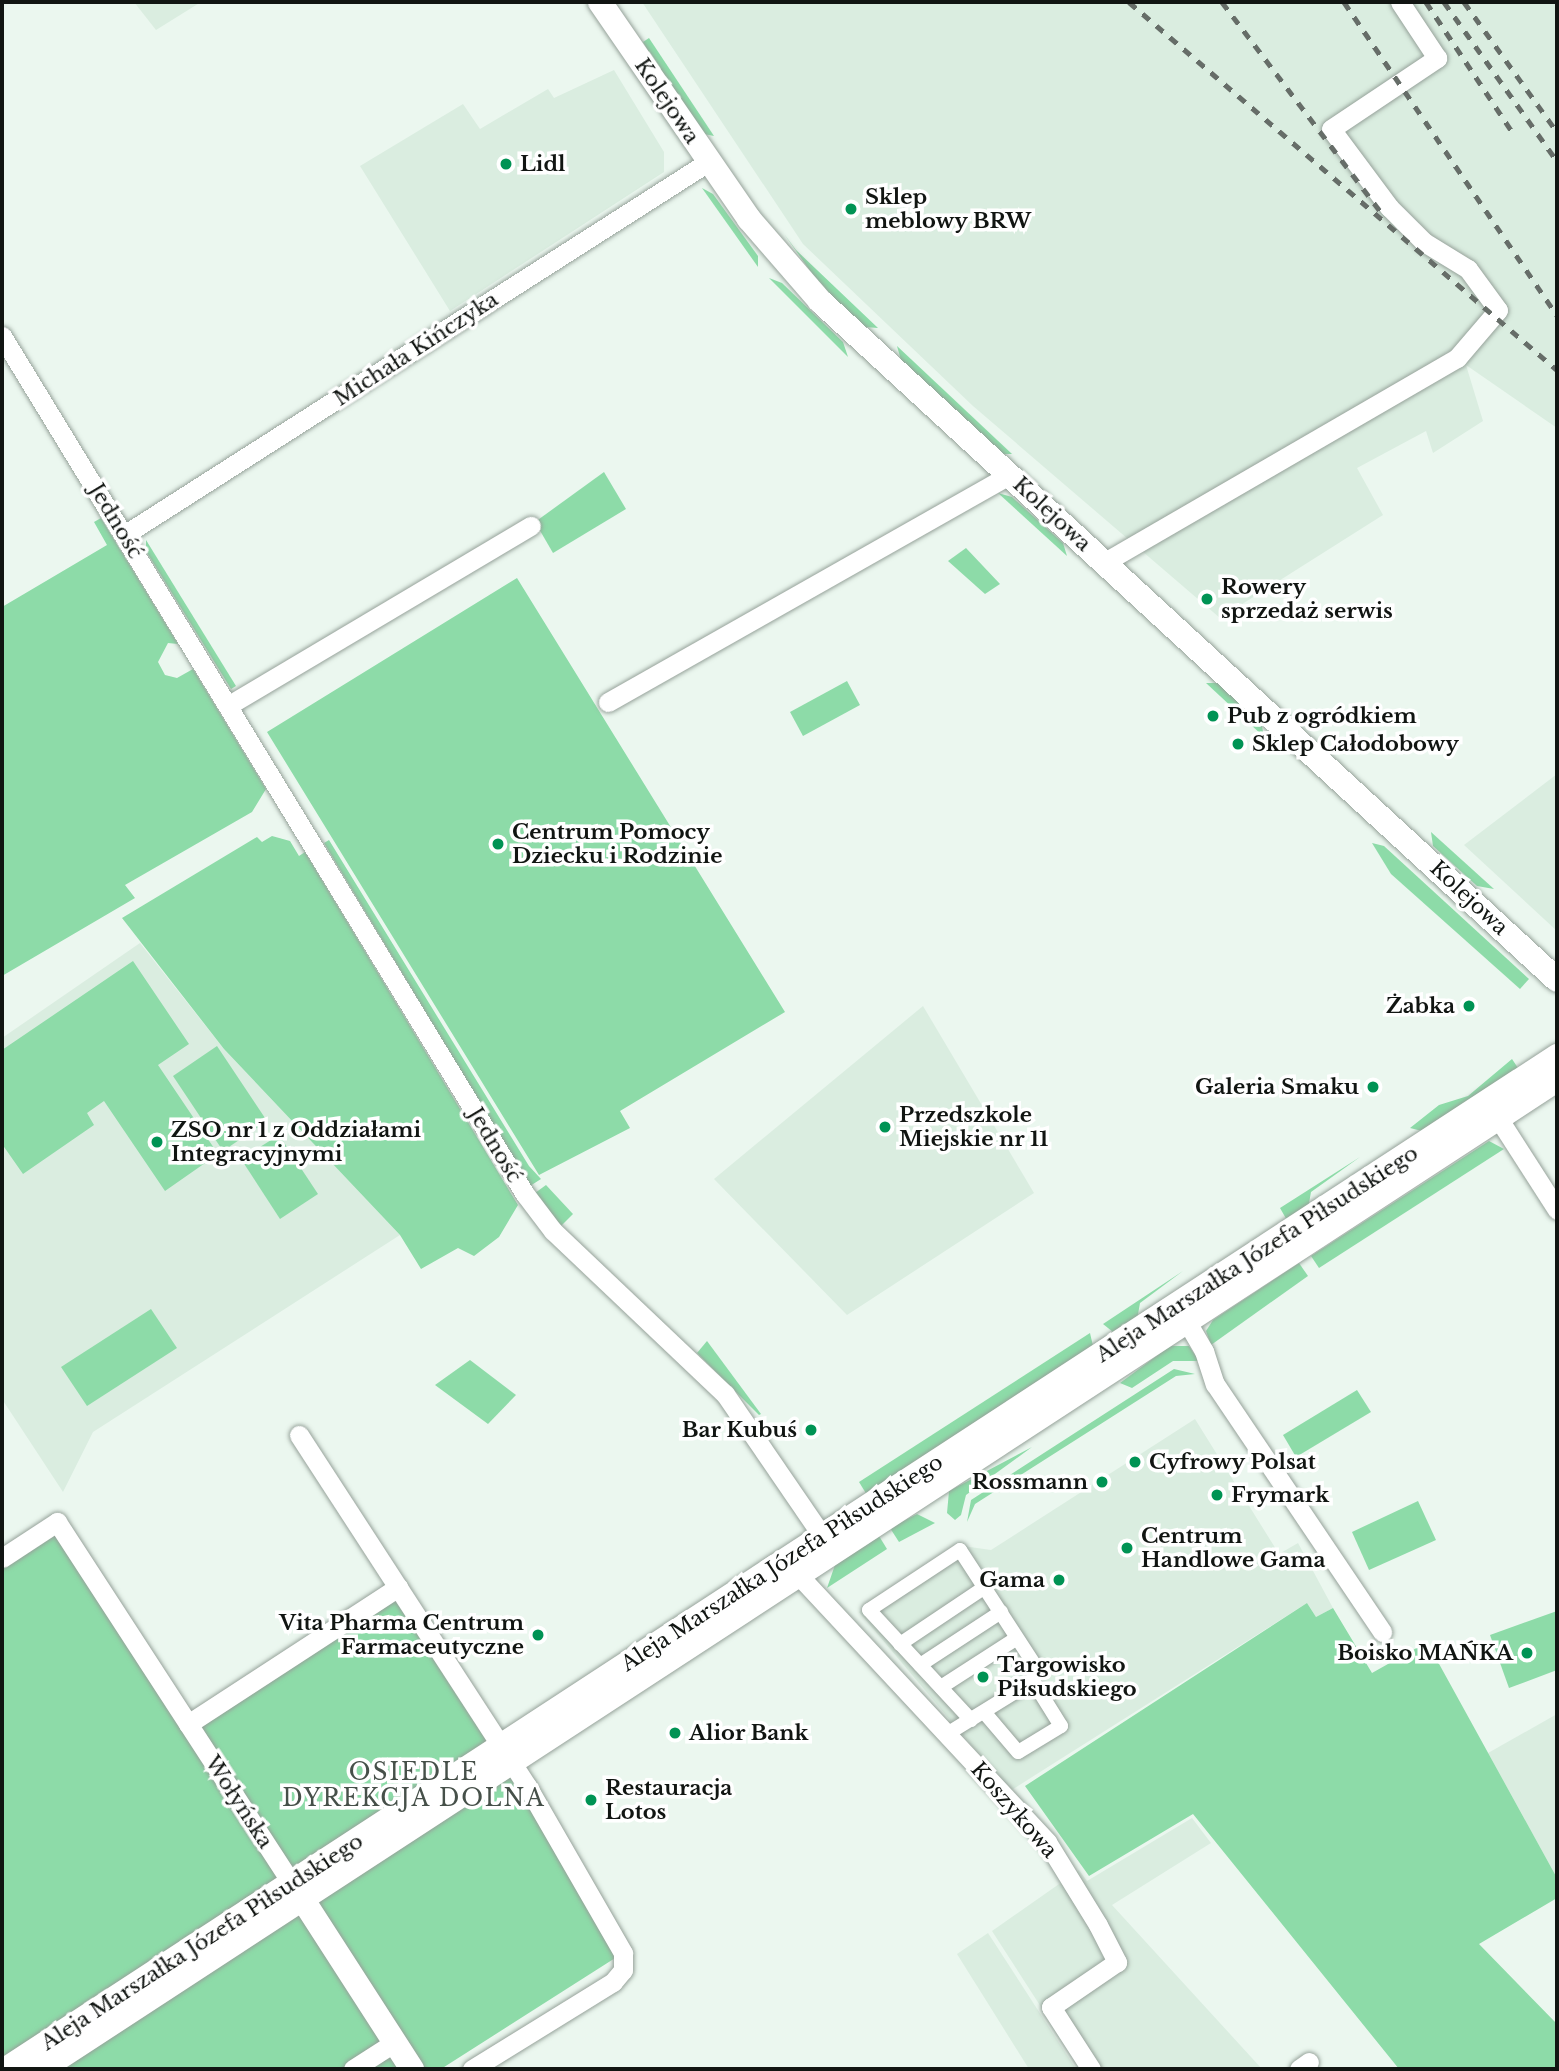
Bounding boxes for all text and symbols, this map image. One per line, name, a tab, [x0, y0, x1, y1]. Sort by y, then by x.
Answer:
street label: Kolejowa	[629, 54, 705, 148]
place label: Lidl	[520, 151, 565, 177]
marker: Lidl	[498, 156, 514, 172]
place label: Sklep meblowy BRW	[865, 184, 1032, 234]
marker: Sklep meblowy BRW	[843, 201, 859, 217]
street label: Michała Kińczyka	[329, 287, 503, 411]
street label: Kolejowa	[1008, 472, 1096, 556]
street label: Jedność	[84, 479, 148, 563]
place label: Rowery sprzedaż serwis	[1221, 574, 1393, 624]
marker: Rowery sprzedaż serwis	[1199, 591, 1215, 607]
place label: Pub z ogródkiem	[1227, 703, 1417, 729]
marker: Pub z ogródkiem	[1205, 708, 1221, 724]
place label: Sklep Całodobowy	[1252, 731, 1459, 757]
marker: Sklep Całodobowy	[1230, 736, 1246, 752]
place label: Centrum Pomocy Dziecku i Rodzinie	[512, 819, 722, 869]
marker: Centrum Pomocy Dziecku i Rodzinie	[490, 836, 506, 852]
street label: Kolejowa	[1425, 856, 1513, 940]
place label: Żabka	[1386, 993, 1455, 1019]
marker: Żabka	[1461, 998, 1477, 1014]
place label: Galeria Smaku	[1195, 1074, 1359, 1100]
marker: Galeria Smaku	[1365, 1079, 1381, 1095]
place label: Przedszkole Miejskie nr 11	[899, 1102, 1049, 1152]
street label: Jedność	[463, 1103, 527, 1187]
place label: ZSO nr 1 z Oddziałami Integracyjnymi	[171, 1117, 421, 1167]
marker: Przedszkole Miejskie nr 11	[877, 1119, 893, 1135]
marker: ZSO nr 1 z Oddziałami Integracyjnymi	[149, 1134, 165, 1150]
street label: Aleja Marszałka Józefa Piłsudskiego	[1091, 1140, 1423, 1368]
place label: Bar Kubuś	[681, 1417, 797, 1443]
marker: Bar Kubuś	[803, 1422, 819, 1438]
street label: Aleja Marszałka Józefa Piłsudskiego	[616, 1449, 948, 1677]
place label: Cyfrowy Polsat	[1149, 1449, 1316, 1475]
marker: Cyfrowy Polsat	[1127, 1454, 1143, 1470]
place label: Rossmann	[972, 1469, 1088, 1495]
marker: Rossmann	[1094, 1474, 1110, 1490]
place label: Frymark	[1231, 1482, 1329, 1508]
marker: Frymark	[1209, 1487, 1225, 1503]
place label: Centrum Handlowe Gama	[1141, 1523, 1326, 1573]
marker: Centrum Handlowe Gama	[1119, 1540, 1135, 1556]
place label: Gama	[979, 1567, 1045, 1593]
marker: Gama	[1051, 1572, 1067, 1588]
place label: Vita Pharma Centrum Farmaceutyczne	[279, 1610, 524, 1660]
marker: Vita Pharma Centrum Farmaceutyczne	[530, 1627, 546, 1643]
place label: Boisko MAŃKA	[1337, 1640, 1513, 1666]
marker: Boisko MAŃKA	[1519, 1645, 1535, 1661]
place label: Targowisko Piłsudskiego	[997, 1652, 1137, 1702]
marker: Targowisko Piłsudskiego	[975, 1669, 991, 1685]
place label: Alior Bank	[689, 1720, 809, 1746]
marker: Alior Bank	[667, 1725, 683, 1741]
street label: Wołyńska	[200, 1751, 278, 1853]
street label: Koszykowa	[966, 1757, 1062, 1863]
district label: OSIEDLE DYREKCJA DOLNA	[284, 1758, 544, 1812]
place label: Restauracja Lotos	[605, 1775, 732, 1825]
marker: Restauracja Lotos	[583, 1792, 599, 1808]
street label: Aleja Marszałka Józefa Piłsudskiego	[36, 1828, 368, 2056]

